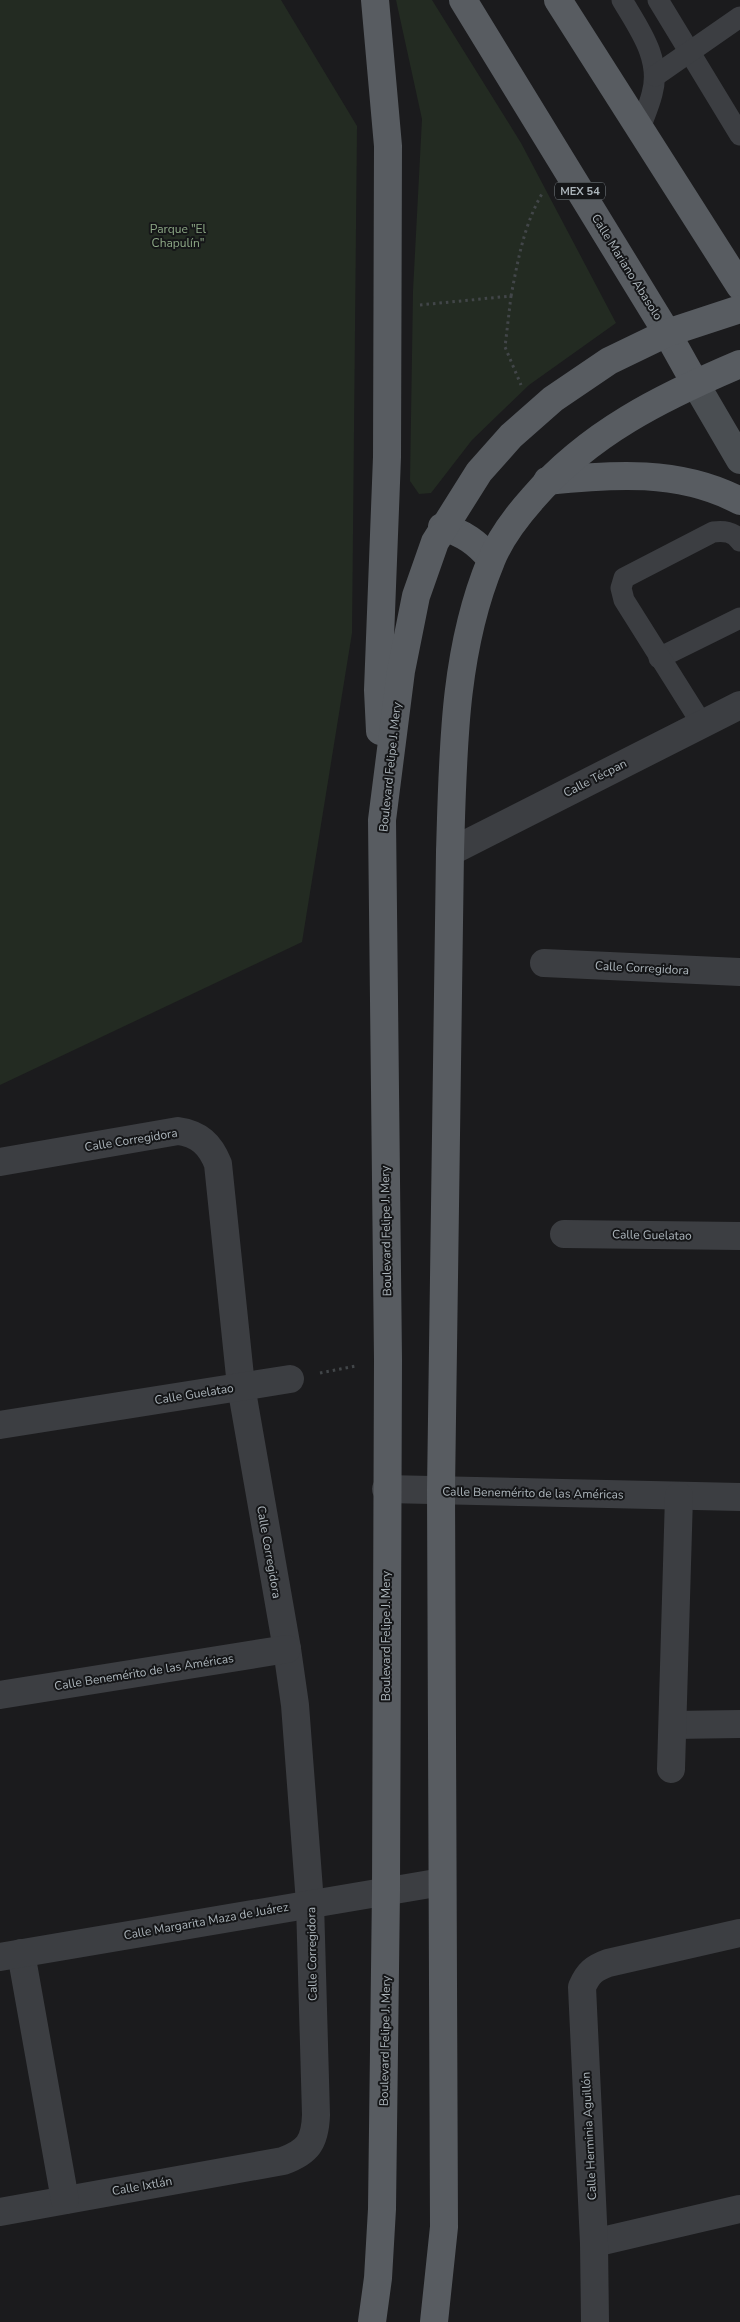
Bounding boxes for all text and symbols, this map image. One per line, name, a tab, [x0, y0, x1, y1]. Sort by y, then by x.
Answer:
road number: MEX 54	[555, 182, 605, 200]
street label: Calle Mariano Abasolo	[588, 211, 666, 323]
park label: Parque "El Chapulín"	[150, 221, 207, 251]
street label: Boulevard Felipe J. Mery	[375, 700, 405, 833]
street label: Calle Técpan	[561, 755, 629, 801]
street label: Calle Corregidora	[595, 958, 689, 978]
street label: Calle Corregidora	[83, 1125, 179, 1155]
street label: Boulevard Felipe J. Mery	[377, 1165, 395, 1296]
street label: Calle Guelatao	[612, 1226, 692, 1244]
street label: Calle Guelatao	[153, 1380, 235, 1408]
street label: Calle Benemérito de las Américas	[442, 1483, 624, 1503]
street label: Calle Corregidora	[253, 1504, 285, 1600]
street label: Boulevard Felipe J. Mery	[378, 1570, 394, 1701]
street label: Calle Benemérito de las Américas	[53, 1650, 235, 1694]
street label: Calle Margarita Maza de Juárez	[122, 1899, 290, 1943]
street label: Calle Corregidora	[303, 1907, 321, 2001]
street label: Boulevard Felipe J. Mery	[376, 1975, 394, 2106]
street label: Calle Herminia Aguillón	[578, 2071, 600, 2201]
street label: Calle Ixtlán	[111, 2173, 173, 2199]

